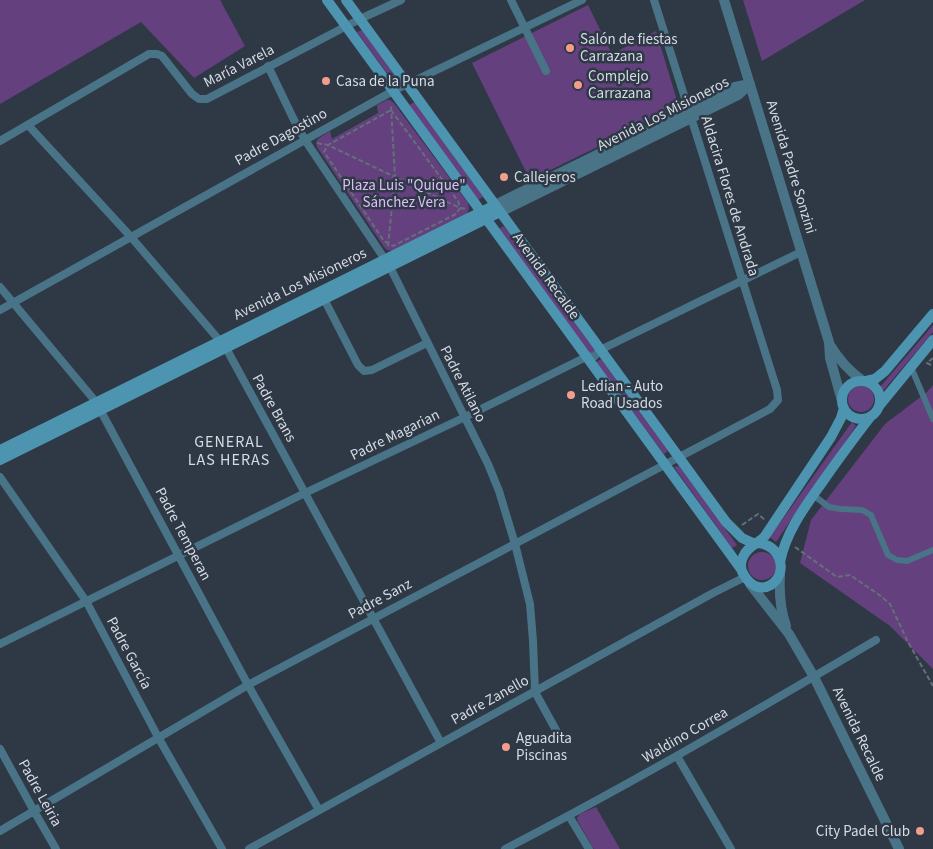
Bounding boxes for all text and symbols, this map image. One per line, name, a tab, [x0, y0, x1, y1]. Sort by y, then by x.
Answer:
place label: Salón de fiestas Carrazana	[580, 29, 678, 67]
street label: María Varela	[200, 39, 278, 93]
marker: Salón de fiestas Carrazana	[564, 42, 576, 54]
place label: Complejo Carrazana	[588, 66, 651, 104]
place label: Casa de la Puna	[336, 71, 435, 92]
street label: Avenida Los Misioneros	[593, 72, 733, 156]
marker: Casa de la Puna	[320, 75, 332, 87]
marker: Complejo Carrazana	[572, 79, 584, 91]
street label: Avenida Padre Sonzini	[761, 98, 821, 236]
street label: Padre Dagostino	[231, 103, 331, 171]
street label: Aldacira Flores de Andrada	[696, 113, 764, 279]
place label: Callejeros	[514, 167, 576, 188]
marker: Callejeros	[498, 171, 510, 183]
park label: Plaza Luis "Quique" Sánchez Vera	[342, 175, 466, 213]
street label: Avenida Recalde	[507, 228, 585, 324]
street label: Avenida Los Misioneros	[230, 243, 370, 325]
street label: Padre Atilano	[435, 342, 491, 426]
street label: Padre Brans	[247, 370, 301, 446]
place label: Ledian - Auto Road Usados	[581, 376, 663, 414]
marker: Ledian - Auto Road Usados	[565, 389, 577, 401]
street label: Padre Magarian	[347, 404, 443, 466]
district label: GENERAL LAS HERAS	[188, 431, 270, 471]
street label: Padre Temperan	[150, 484, 216, 584]
street label: Padre Sanz	[344, 573, 416, 625]
street label: Padre García	[101, 613, 157, 693]
street label: Padre Zanello	[447, 670, 533, 730]
street label: Avenida Recalde	[827, 683, 891, 785]
street label: Waldino Correa	[638, 702, 732, 768]
place label: Aguadita Piscinas	[516, 728, 572, 766]
marker: Aguadita Piscinas	[500, 741, 512, 753]
street label: Padre Leiria	[13, 756, 67, 830]
place label: City Padel Club	[816, 821, 910, 842]
marker: City Padel Club	[914, 825, 926, 837]

